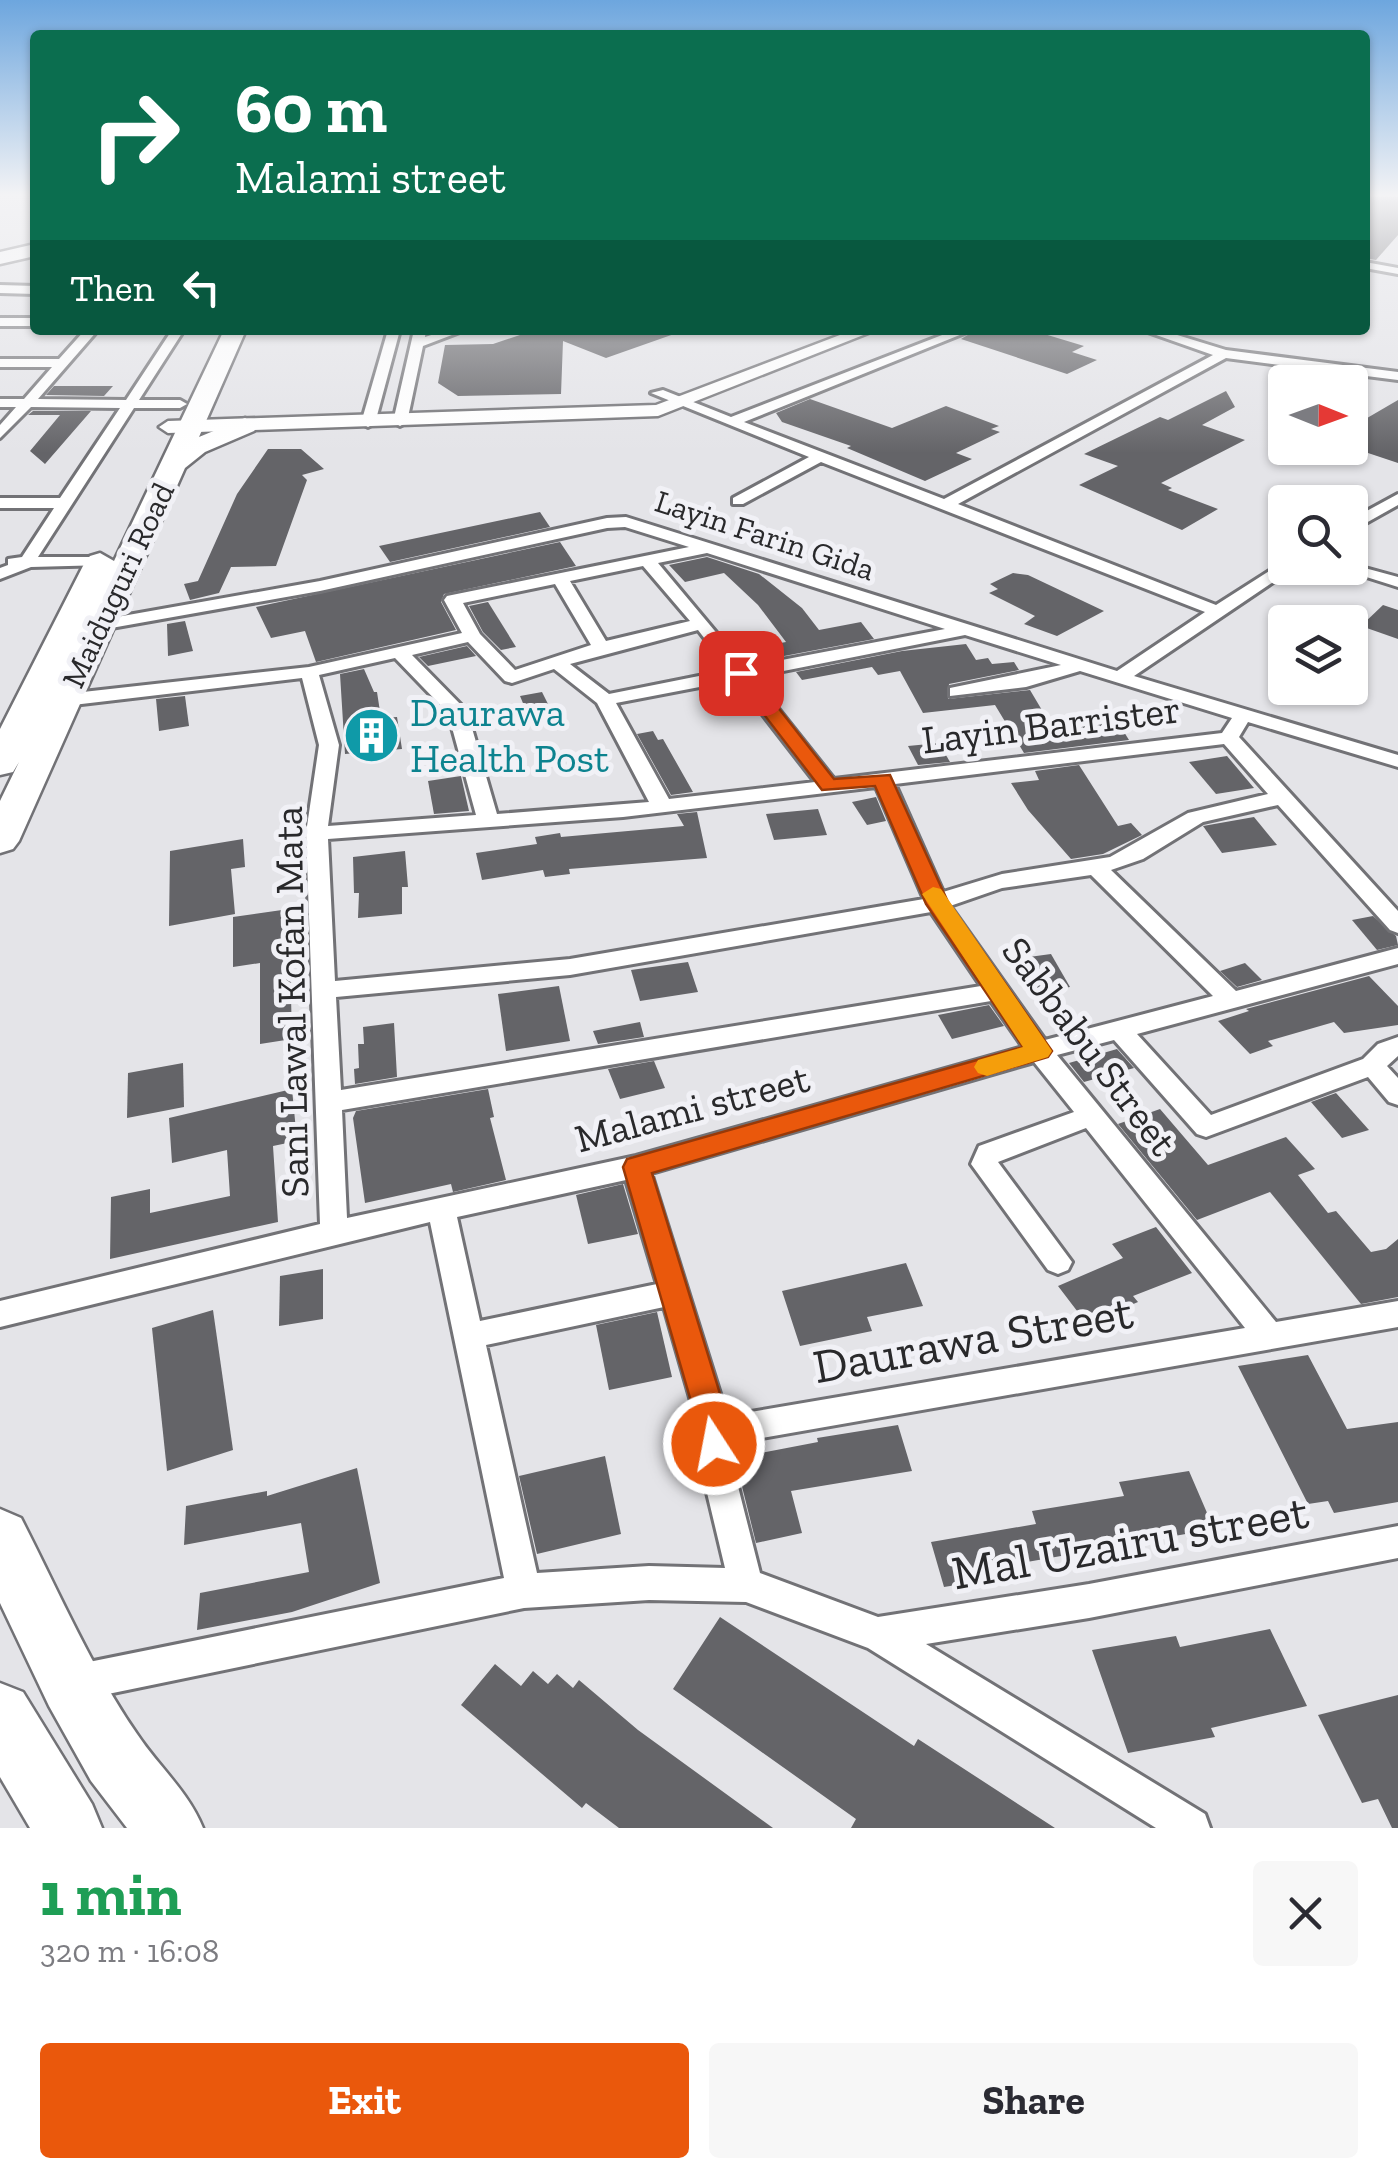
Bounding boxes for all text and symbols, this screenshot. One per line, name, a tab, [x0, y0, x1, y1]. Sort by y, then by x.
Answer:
text: 60 m	[235, 66, 387, 150]
icon: right	[70, 70, 200, 200]
text: Malami street	[235, 151, 506, 205]
icon: left	[174, 260, 229, 315]
text: Then	[70, 265, 154, 311]
north arrow	[1268, 365, 1368, 465]
map controls	[1268, 365, 1368, 705]
street label: Maiduguri Road	[54, 476, 182, 694]
street label: Layin Farin Gida	[651, 482, 879, 588]
button: search	[1268, 485, 1368, 585]
button: layers	[1268, 605, 1368, 705]
pin	[699, 631, 784, 716]
icon: arrive	[714, 646, 769, 701]
street label: Layin Barrister	[919, 684, 1183, 764]
place label: Daurawa Health Post	[410, 688, 609, 782]
building icon: Daurawa Health Post	[341, 705, 401, 765]
street label: Sani Lawal Kofan Mata	[264, 806, 318, 1198]
street label: Sabbabu Street	[992, 927, 1188, 1165]
street label: Malami street	[570, 1054, 815, 1162]
street label: Daurawa Street	[809, 1283, 1137, 1395]
position arrow	[662, 1392, 766, 1496]
street label: Mal Uzairu street	[948, 1483, 1313, 1601]
text: 1 min	[40, 1858, 182, 1930]
button: close	[1253, 1861, 1358, 1966]
text: 320 m · 16:08	[40, 1932, 219, 1970]
button: Exit	[40, 2043, 689, 2158]
button: Share	[709, 2043, 1358, 2158]

